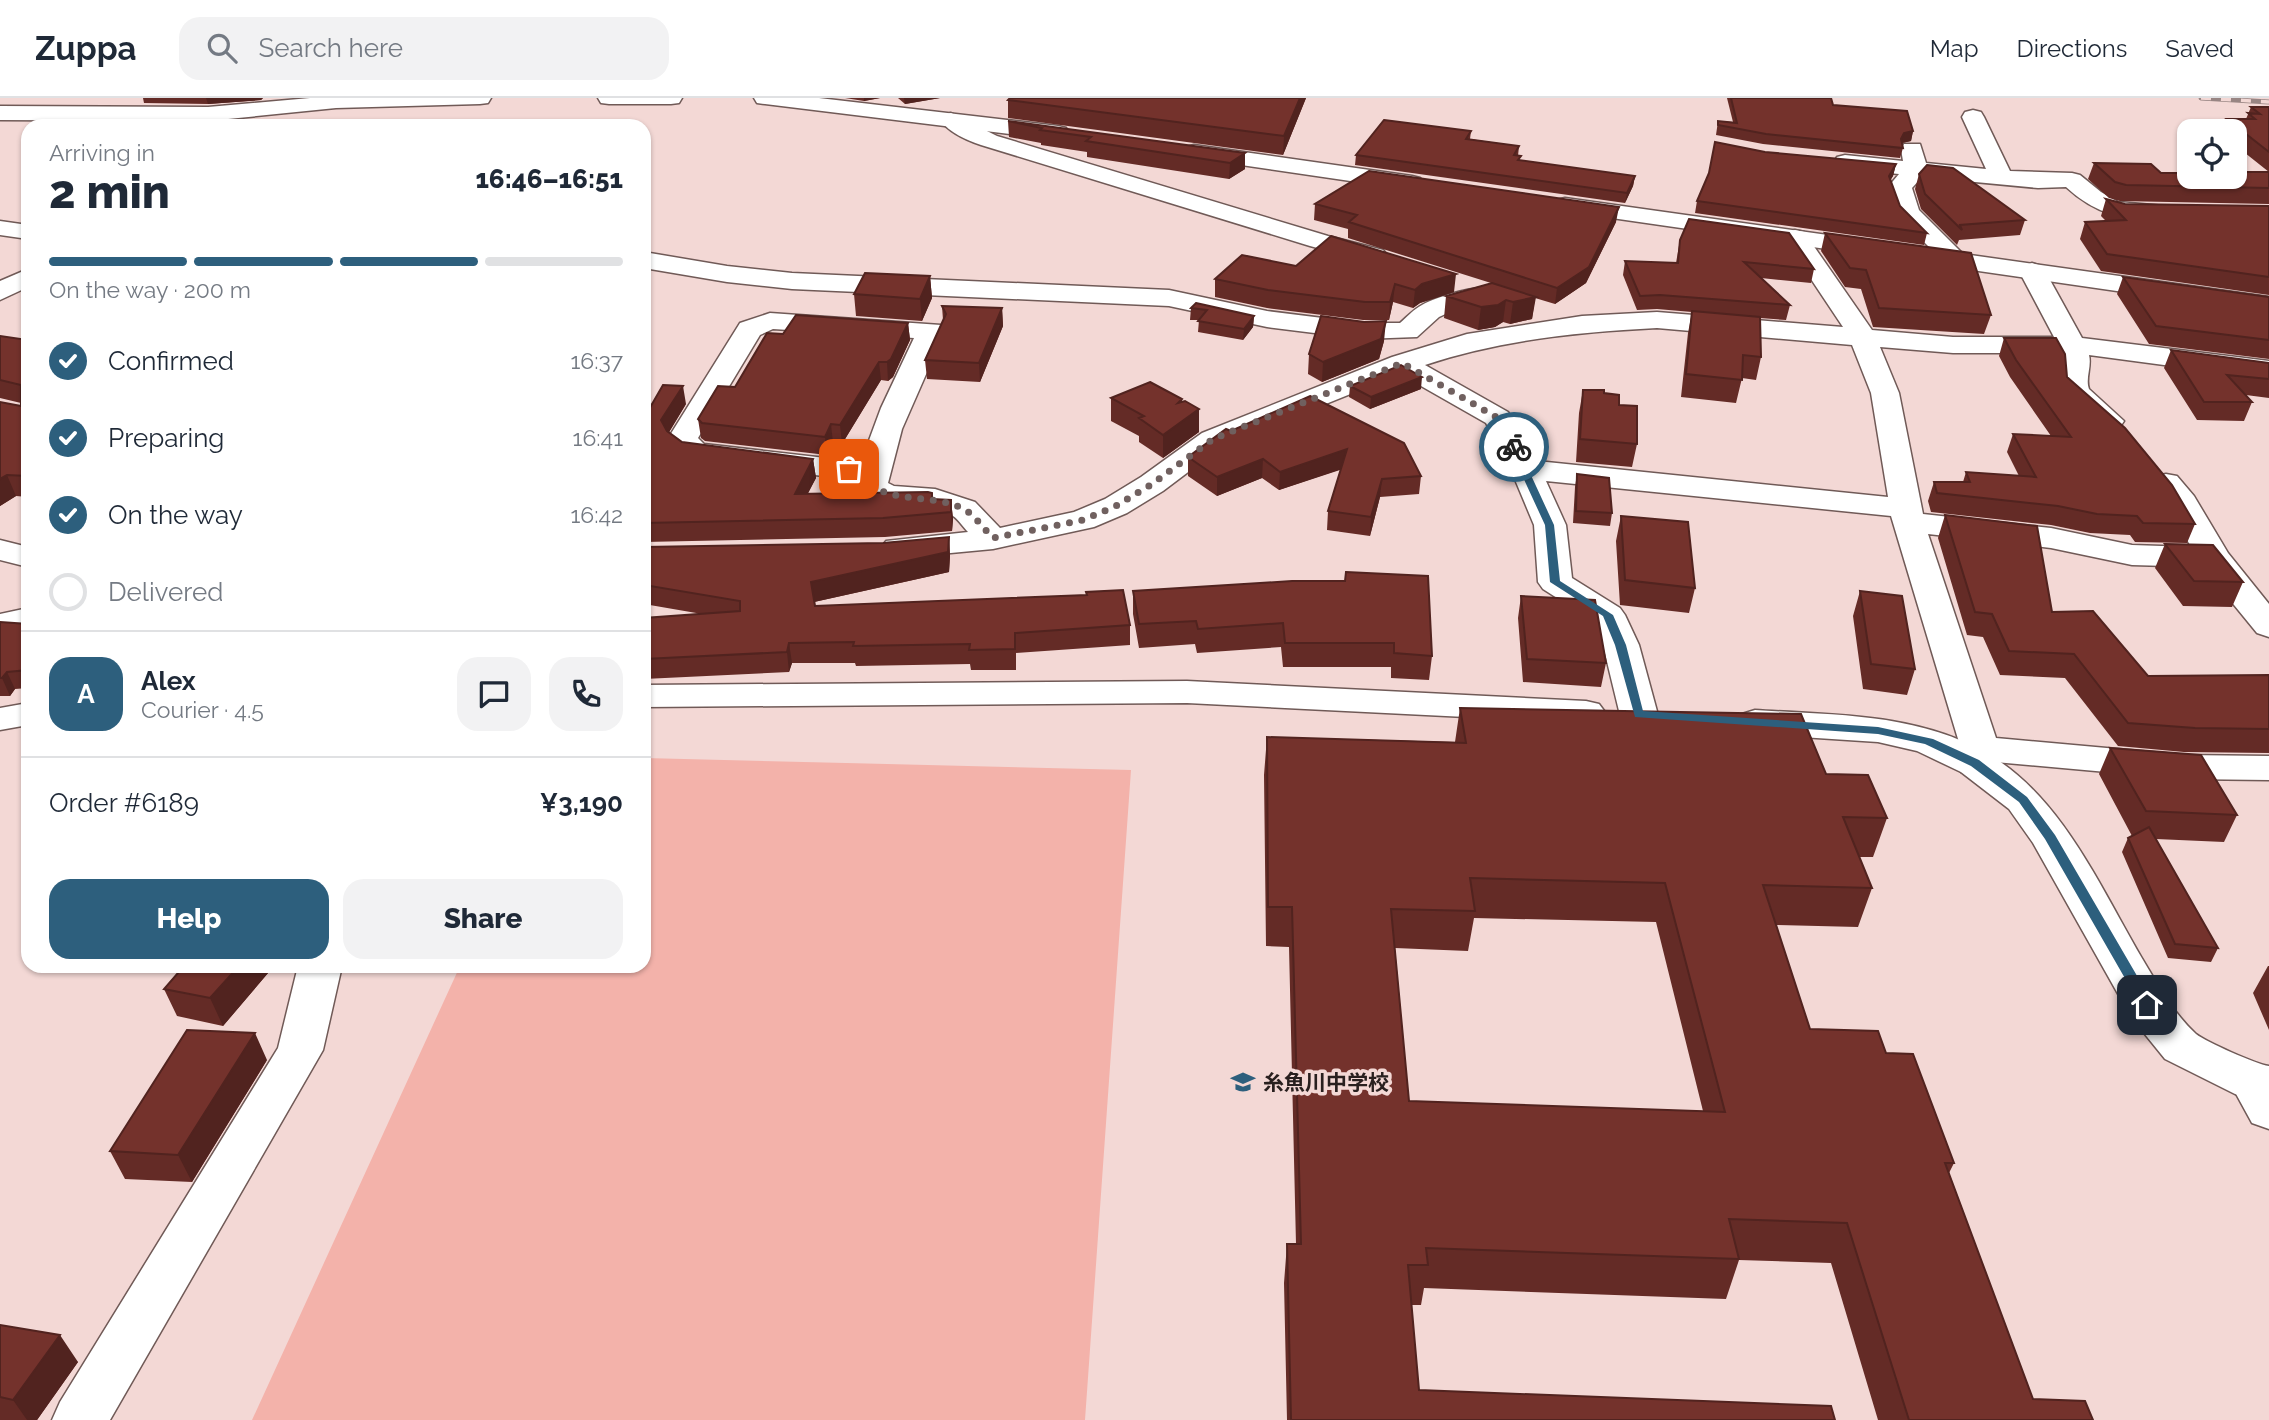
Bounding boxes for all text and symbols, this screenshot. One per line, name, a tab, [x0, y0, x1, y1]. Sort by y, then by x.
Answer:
search box	[179, 17, 669, 80]
text: Zuppa	[35, 29, 137, 68]
icon: search	[203, 29, 241, 67]
text: Search here	[259, 33, 403, 63]
text: Map	[1930, 34, 1979, 63]
text: Directions	[2017, 34, 2127, 63]
text: Saved	[2165, 34, 2234, 63]
map controls	[2177, 119, 2247, 189]
button: locate	[2177, 119, 2247, 189]
text: Arriving in	[49, 139, 155, 166]
text: 16:46–16:51	[475, 164, 623, 194]
text: 2 min	[49, 165, 170, 219]
text: On the way · 200 m	[49, 276, 251, 303]
icon: check	[49, 342, 87, 380]
text: Confirmed	[108, 346, 234, 376]
text: 16:37	[570, 347, 623, 374]
courier	[1479, 412, 1549, 482]
icon: check	[49, 419, 87, 457]
text: Preparing	[108, 423, 224, 453]
text: 16:41	[573, 424, 623, 451]
icon: bike	[1495, 428, 1533, 466]
pin	[819, 439, 879, 499]
icon: bag	[830, 450, 868, 488]
icon: check	[49, 496, 87, 534]
text: On the way	[108, 500, 243, 530]
text: 16:42	[570, 501, 623, 528]
text: Delivered	[108, 577, 223, 607]
button: chat	[457, 657, 531, 731]
button: phone	[549, 657, 623, 731]
text: Alex	[141, 666, 196, 696]
text: A	[77, 679, 95, 709]
text: Courier · 4.5	[141, 696, 264, 723]
text: Order #6189	[49, 788, 199, 818]
text: ¥3,190	[540, 788, 623, 818]
button: Help	[49, 879, 329, 959]
button: Share	[343, 879, 623, 959]
pin	[2117, 975, 2177, 1035]
icon: home	[2128, 986, 2166, 1024]
school or university icon: 糸魚川中学校	[1229, 1068, 1257, 1096]
place label: 糸魚川中学校	[1263, 1070, 1389, 1095]

